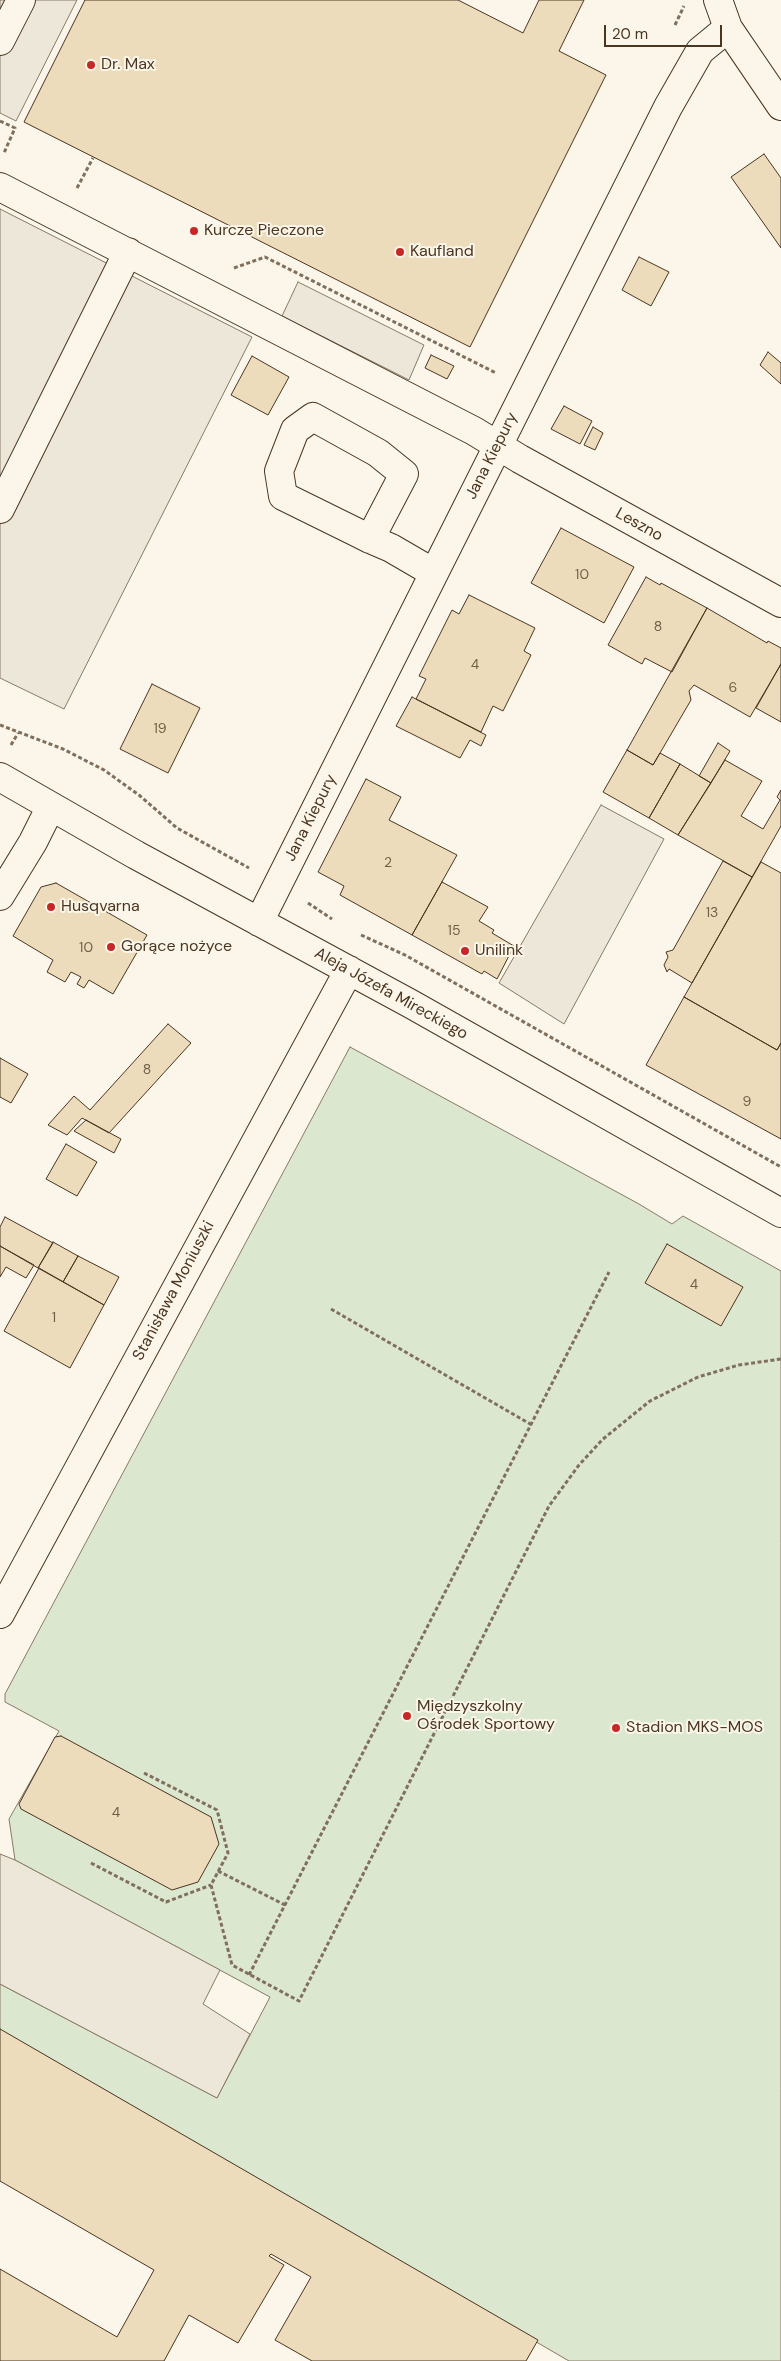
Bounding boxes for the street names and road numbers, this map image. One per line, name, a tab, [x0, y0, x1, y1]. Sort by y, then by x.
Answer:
street label: Jana Kiepury	[462, 409, 522, 503]
street label: Leszno	[612, 504, 666, 546]
street label: Jana Kiepury	[281, 771, 341, 865]
street label: Aleja Józefa Mireckiego	[311, 944, 471, 1044]
street label: Stanisława Moniuszki	[129, 1218, 219, 1364]

